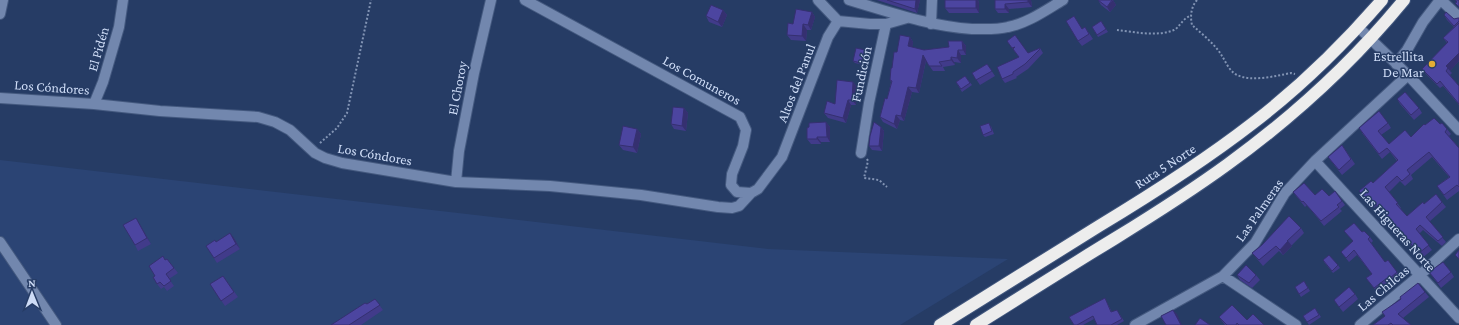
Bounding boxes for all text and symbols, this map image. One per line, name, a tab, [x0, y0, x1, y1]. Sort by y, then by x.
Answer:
street label: El Pidén	[84, 24, 112, 73]
street label: Altos del Panul	[774, 41, 818, 125]
street label: Fundición	[847, 44, 875, 103]
place label: Estrellita De Mar	[1373, 48, 1425, 80]
street label: Los Comuneros	[660, 52, 744, 108]
street label: El Choroy	[444, 59, 470, 116]
marker: Estrellita De Mar	[1427, 59, 1437, 69]
street label: Los Cóndores	[14, 76, 90, 98]
street label: Los Cóndores	[337, 140, 413, 168]
street label: Ruta 5 Norte	[1131, 140, 1199, 192]
street label: Las Palmeras	[1232, 176, 1286, 244]
street label: Las Higueras Norte	[1357, 185, 1439, 275]
street label: Las Chilcas	[1354, 262, 1412, 314]
north arrow	[12, 273, 52, 313]
text: N	[28, 277, 36, 289]

